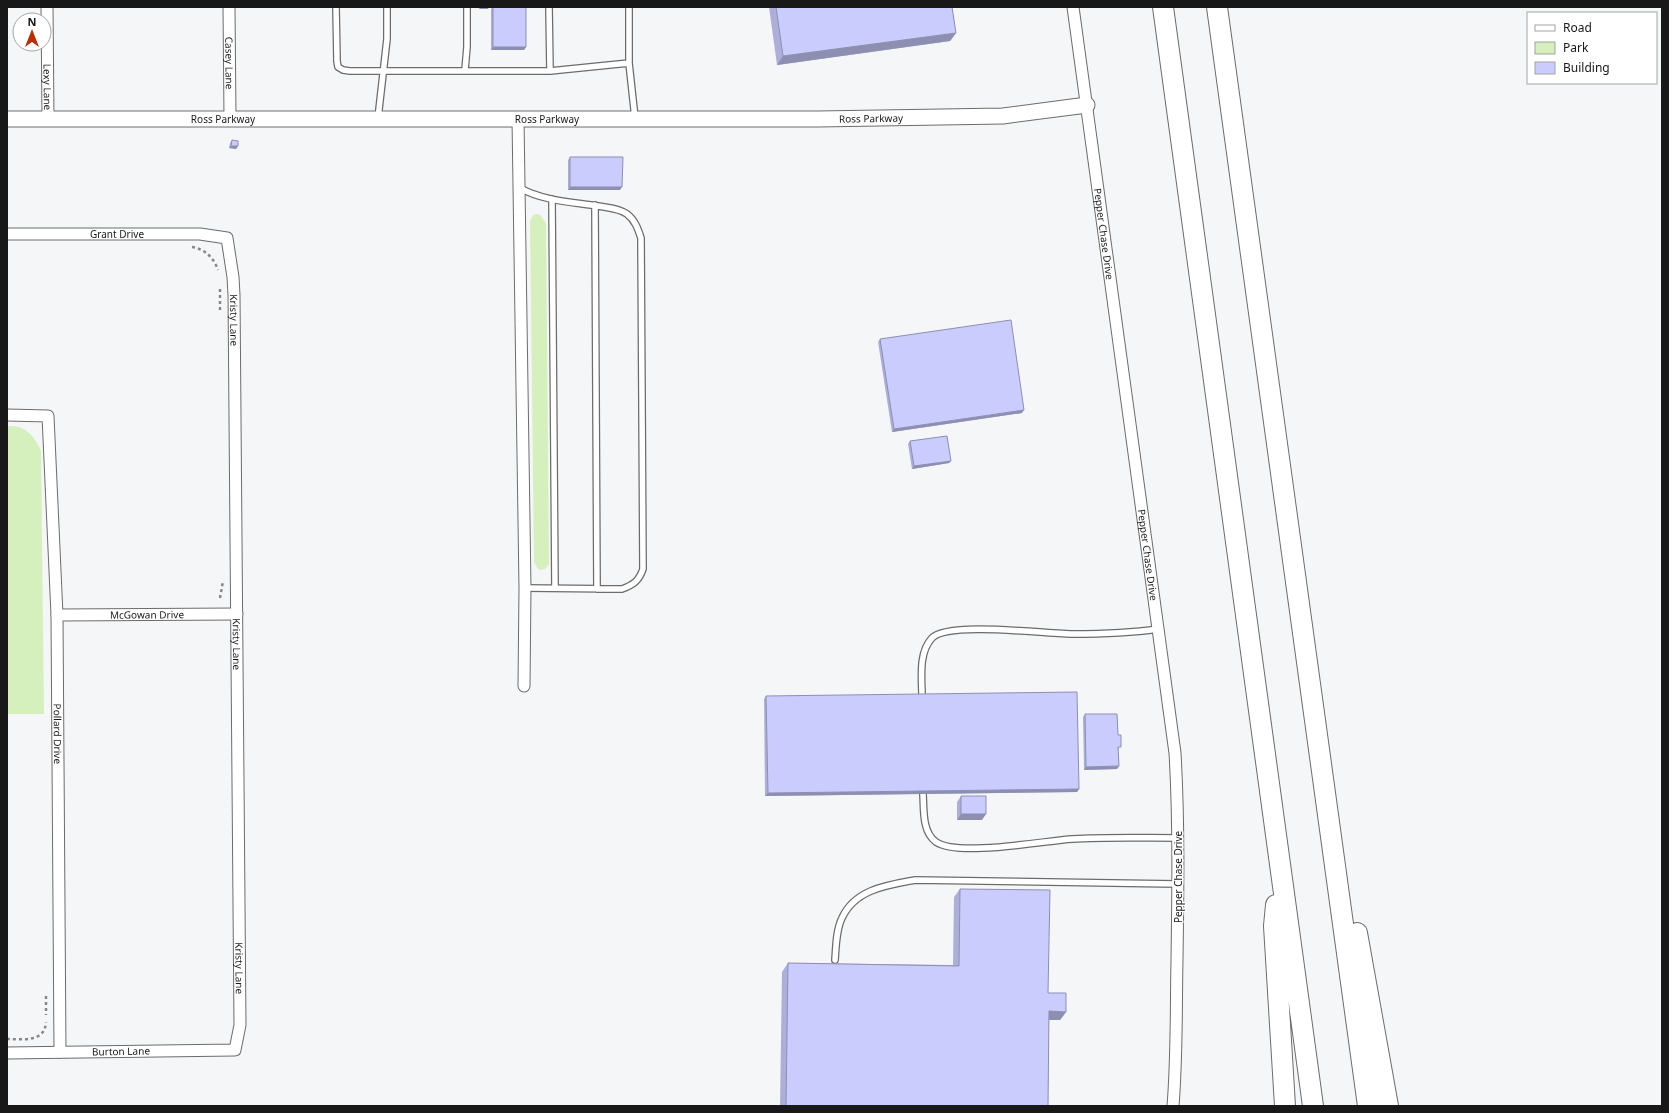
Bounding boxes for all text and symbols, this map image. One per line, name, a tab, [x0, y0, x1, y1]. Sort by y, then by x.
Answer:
north arrow	[12, 12, 52, 52]
legend	[1527, 12, 1657, 84]
text: N	[28, 14, 36, 29]
text: Road	[1563, 19, 1592, 36]
street label: Casey Lane	[222, 37, 237, 90]
text: Park	[1563, 39, 1589, 56]
text: Building	[1563, 59, 1610, 76]
street label: Lexy Lane	[41, 64, 55, 111]
street label: Ross Parkway	[839, 111, 904, 126]
street label: Ross Parkway	[191, 112, 256, 126]
street label: Ross Parkway	[515, 112, 580, 126]
street label: Pepper Chase Drive	[1091, 187, 1117, 281]
street label: Grant Drive	[90, 227, 144, 241]
street label: Kristy Lane	[227, 294, 241, 347]
street label: Pepper Chase Drive	[1135, 508, 1161, 602]
street label: McGowan Drive	[110, 607, 184, 622]
street label: Kristy Lane	[230, 618, 244, 671]
street label: Pollard Drive	[51, 704, 65, 764]
street label: Pepper Chase Drive	[1171, 831, 1185, 923]
street label: Kristy Lane	[232, 942, 247, 995]
street label: Burton Lane	[92, 1043, 150, 1059]

